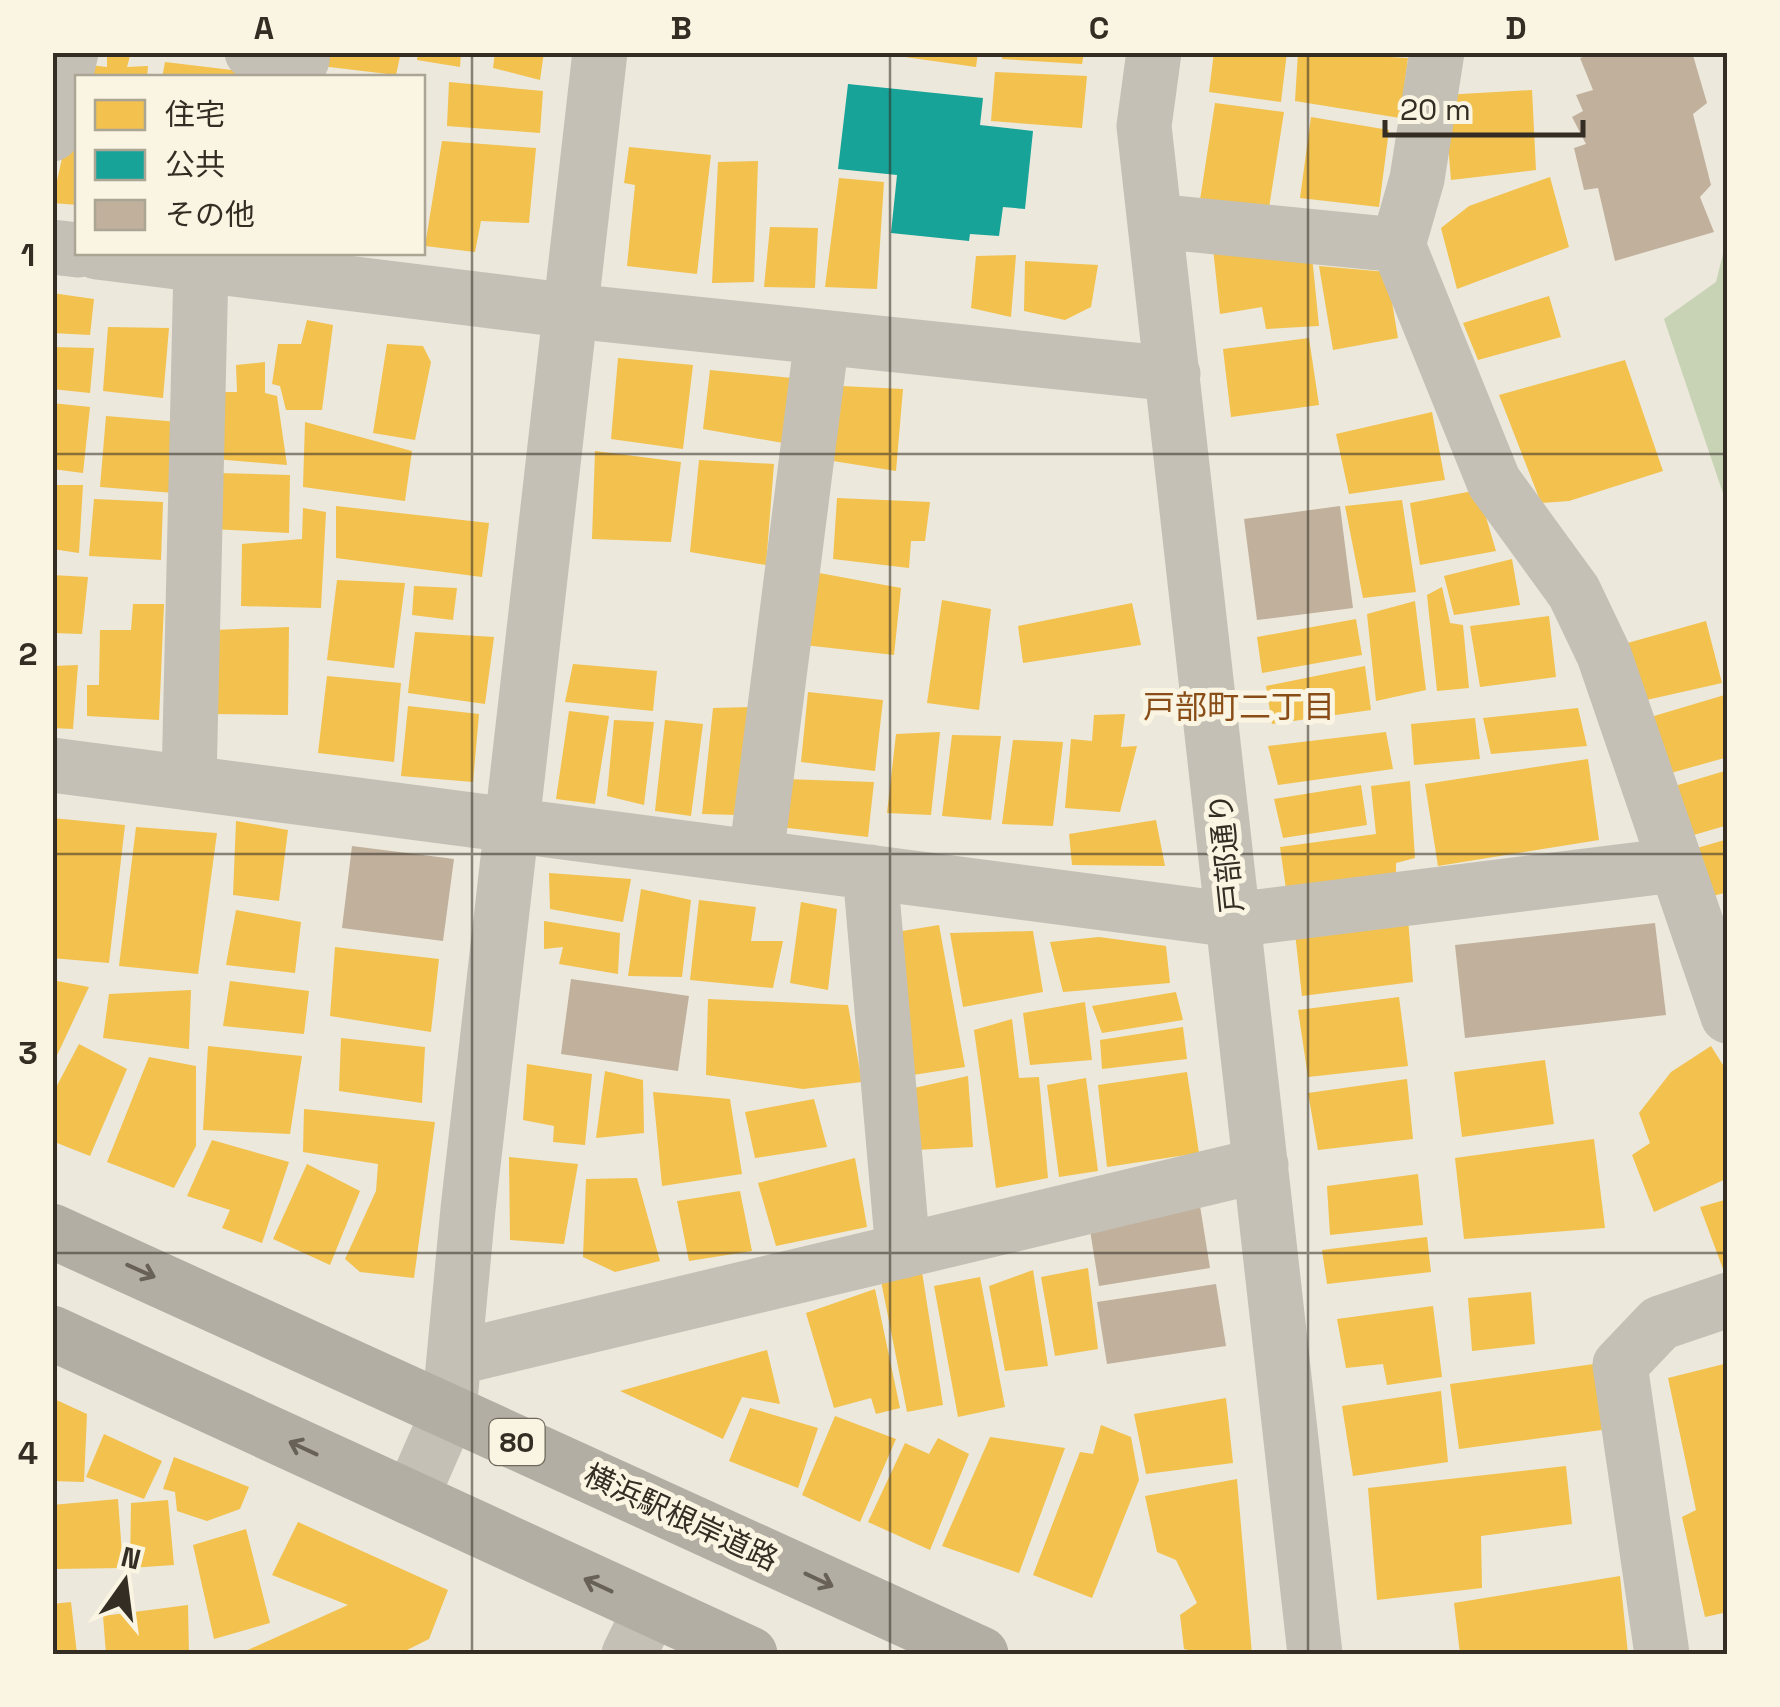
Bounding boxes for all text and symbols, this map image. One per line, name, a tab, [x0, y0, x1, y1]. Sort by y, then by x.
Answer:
text: A	[254, 8, 274, 48]
text: B	[670, 8, 692, 48]
text: C	[1089, 8, 1109, 48]
text: D	[1505, 8, 1527, 48]
legend	[75, 75, 425, 255]
scale bar	[1385, 75, 1582, 137]
text: 20 m	[1400, 90, 1471, 129]
text: 住宅	[165, 95, 225, 134]
text: 公共	[165, 145, 225, 184]
text: その他	[165, 195, 255, 234]
text: 1	[21, 235, 35, 275]
text: 2	[18, 634, 38, 674]
district label: 戸部町二丁目	[1143, 687, 1335, 727]
street label: 戸部通り	[1200, 791, 1252, 915]
text: 3	[18, 1033, 38, 1073]
one-way arrow	[125, 1263, 156, 1281]
road number: 80	[490, 1419, 544, 1465]
text: 4	[18, 1433, 38, 1473]
one-way arrow	[289, 1438, 319, 1457]
street label: 横浜駅根岸道路	[578, 1455, 784, 1579]
north arrow	[75, 1532, 175, 1632]
text: N	[118, 1538, 145, 1577]
one-way arrow	[803, 1572, 833, 1591]
one-way arrow	[584, 1574, 614, 1593]

